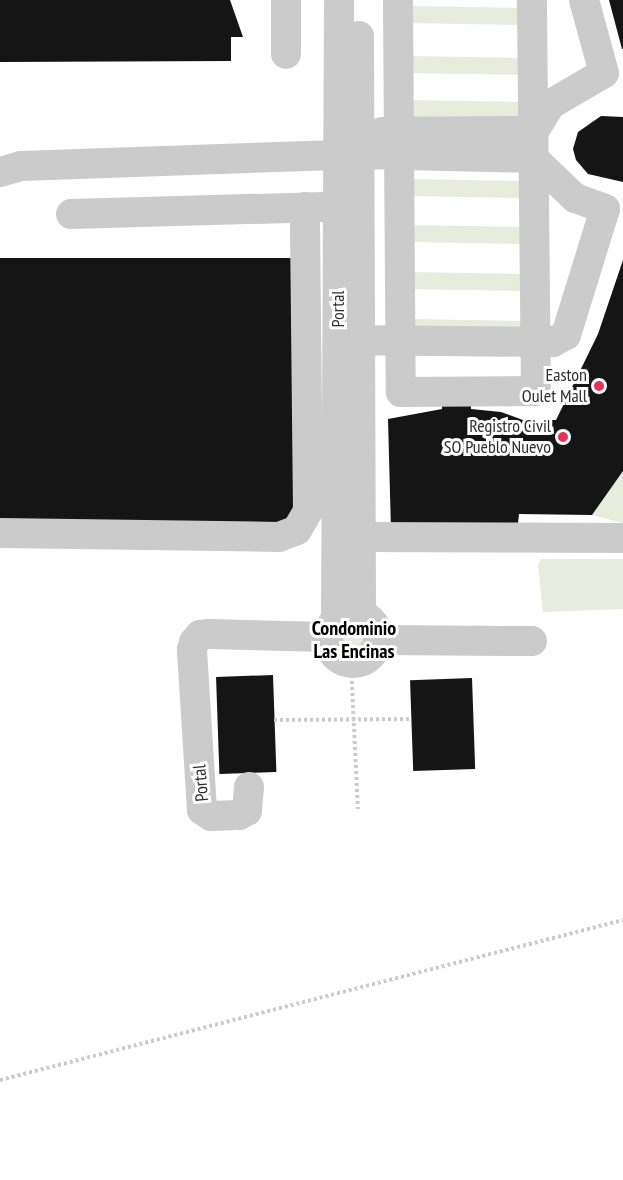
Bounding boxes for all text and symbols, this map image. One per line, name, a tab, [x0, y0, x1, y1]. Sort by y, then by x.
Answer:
street label: Portal	[327, 290, 349, 328]
place label: Easton Oulet Mall	[522, 365, 587, 407]
marker: Easton Oulet Mall	[592, 379, 606, 393]
place label: Registro Civil SO Pueblo Nuevo	[444, 416, 551, 458]
marker: Registro Civil SO Pueblo Nuevo	[556, 430, 570, 444]
district label: Condominio Las Encinas	[312, 616, 396, 663]
street label: Portal	[189, 764, 213, 802]

